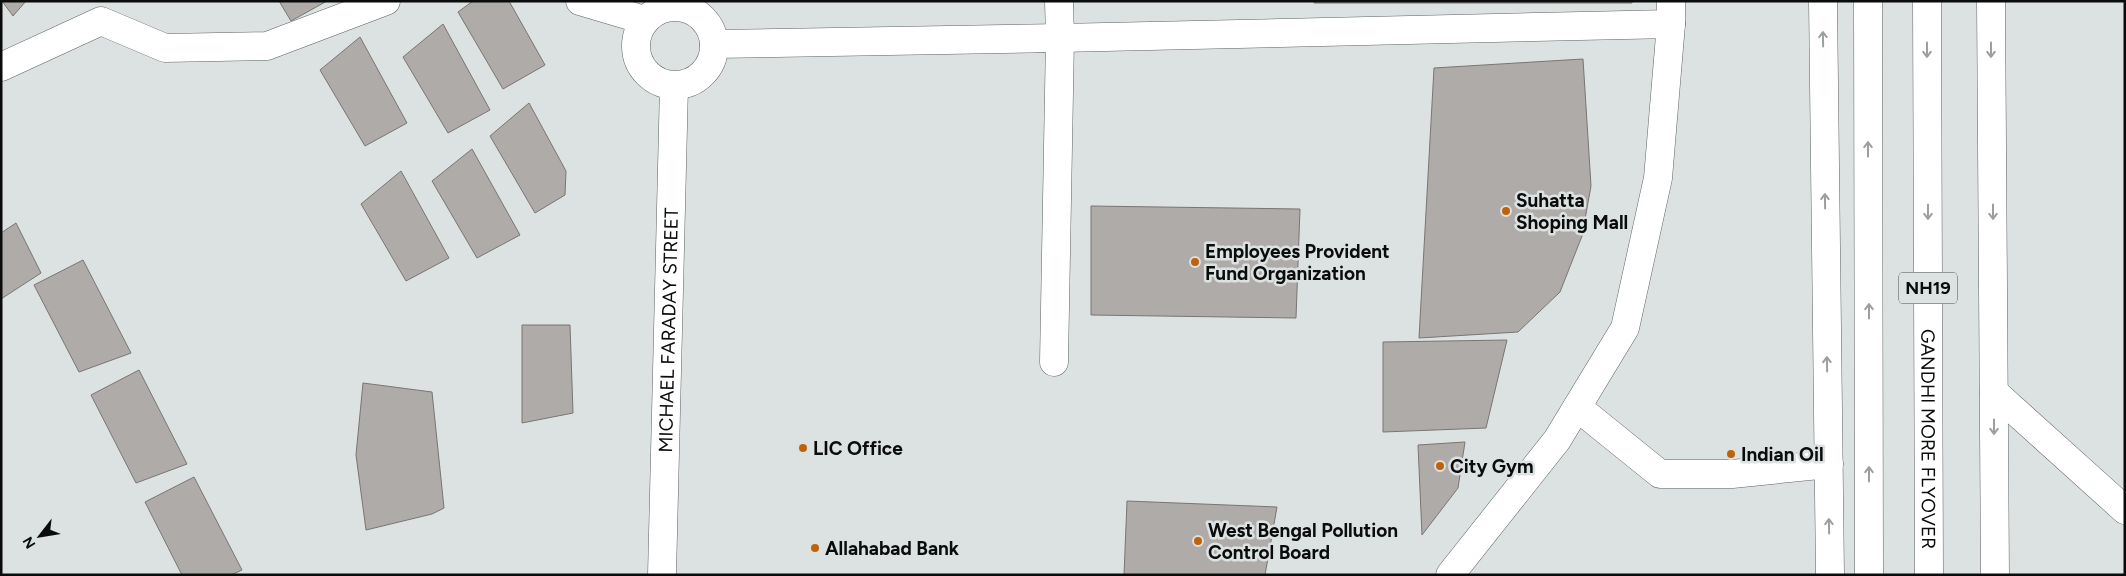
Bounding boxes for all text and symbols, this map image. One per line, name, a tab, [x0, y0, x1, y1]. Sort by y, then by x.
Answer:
one-way arrow	[1818, 31, 1828, 47]
one-way arrow	[1922, 42, 1932, 58]
one-way arrow	[1986, 42, 1996, 58]
one-way arrow	[1863, 141, 1873, 157]
place label: Suhatta Shoping Mall	[1516, 189, 1628, 234]
one-way arrow	[1820, 193, 1830, 210]
one-way arrow	[1923, 204, 1933, 220]
one-way arrow	[1988, 204, 1997, 220]
marker: Suhatta Shoping Mall	[1500, 205, 1512, 217]
street label: MICHAEL FARADAY STREET	[654, 207, 683, 453]
place label: Employees Provident Fund Organization	[1205, 240, 1390, 285]
marker: Employees Provident Fund Organization	[1189, 256, 1201, 268]
road number: NH19	[1899, 272, 1957, 304]
one-way arrow	[1864, 303, 1874, 320]
street label: GANDHI MORE FLYOVER	[1916, 329, 1940, 549]
one-way arrow	[1822, 356, 1832, 372]
one-way arrow	[1989, 419, 1999, 435]
place label: LIC Office	[813, 437, 903, 460]
marker: LIC Office	[797, 442, 809, 454]
place label: Indian Oil	[1741, 443, 1824, 466]
marker: Indian Oil	[1725, 448, 1737, 460]
place label: City Gym	[1450, 455, 1534, 478]
marker: City Gym	[1434, 460, 1446, 472]
one-way arrow	[1864, 466, 1874, 482]
north arrow	[15, 511, 65, 561]
one-way arrow	[1825, 518, 1834, 534]
place label: West Bengal Pollution Control Board	[1208, 519, 1398, 564]
text: N	[19, 533, 39, 551]
marker: West Bengal Pollution Control Board	[1192, 535, 1204, 547]
place label: Allahabad Bank	[825, 537, 960, 560]
marker: Allahabad Bank	[809, 542, 821, 554]

